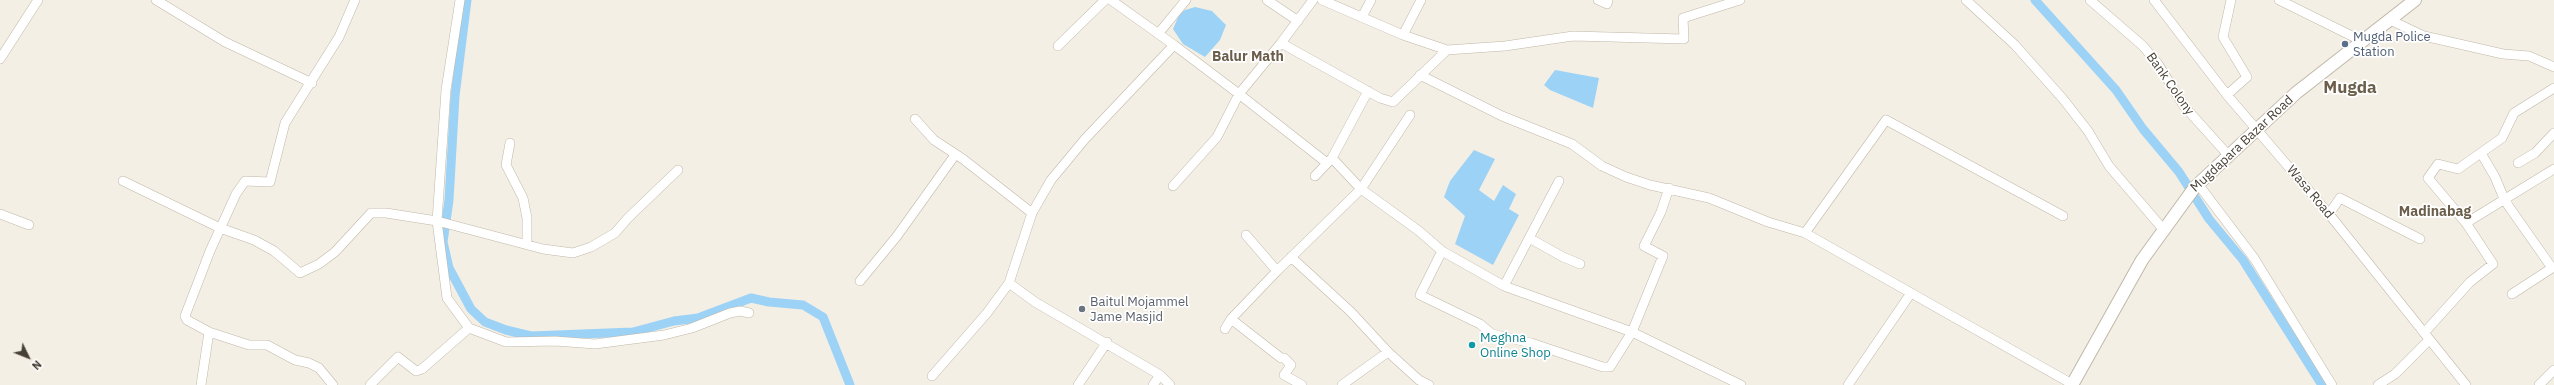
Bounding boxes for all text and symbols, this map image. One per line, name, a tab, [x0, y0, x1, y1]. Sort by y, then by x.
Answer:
place label: Mugda Police Station	[2353, 29, 2431, 60]
marker: Mugda Police Station	[2340, 39, 2350, 49]
district label: Balur Math	[1212, 49, 1284, 65]
street label: Bank Colony	[2143, 50, 2197, 118]
district label: Mugda	[2323, 78, 2377, 98]
street label: Mugdapara Bazar Road	[2187, 92, 2297, 196]
street label: Wasa Road	[2283, 162, 2337, 222]
district label: Madinabag	[2399, 204, 2471, 220]
place label: Baitul Mojammel Jame Masjid	[1090, 294, 1189, 325]
marker: Baitul Mojammel Jame Masjid	[1077, 304, 1087, 314]
place label: Meghna Online Shop	[1480, 330, 1551, 361]
north arrow	[8, 337, 48, 377]
marker: Meghna Online Shop	[1467, 340, 1477, 350]
text: N	[29, 357, 45, 373]

